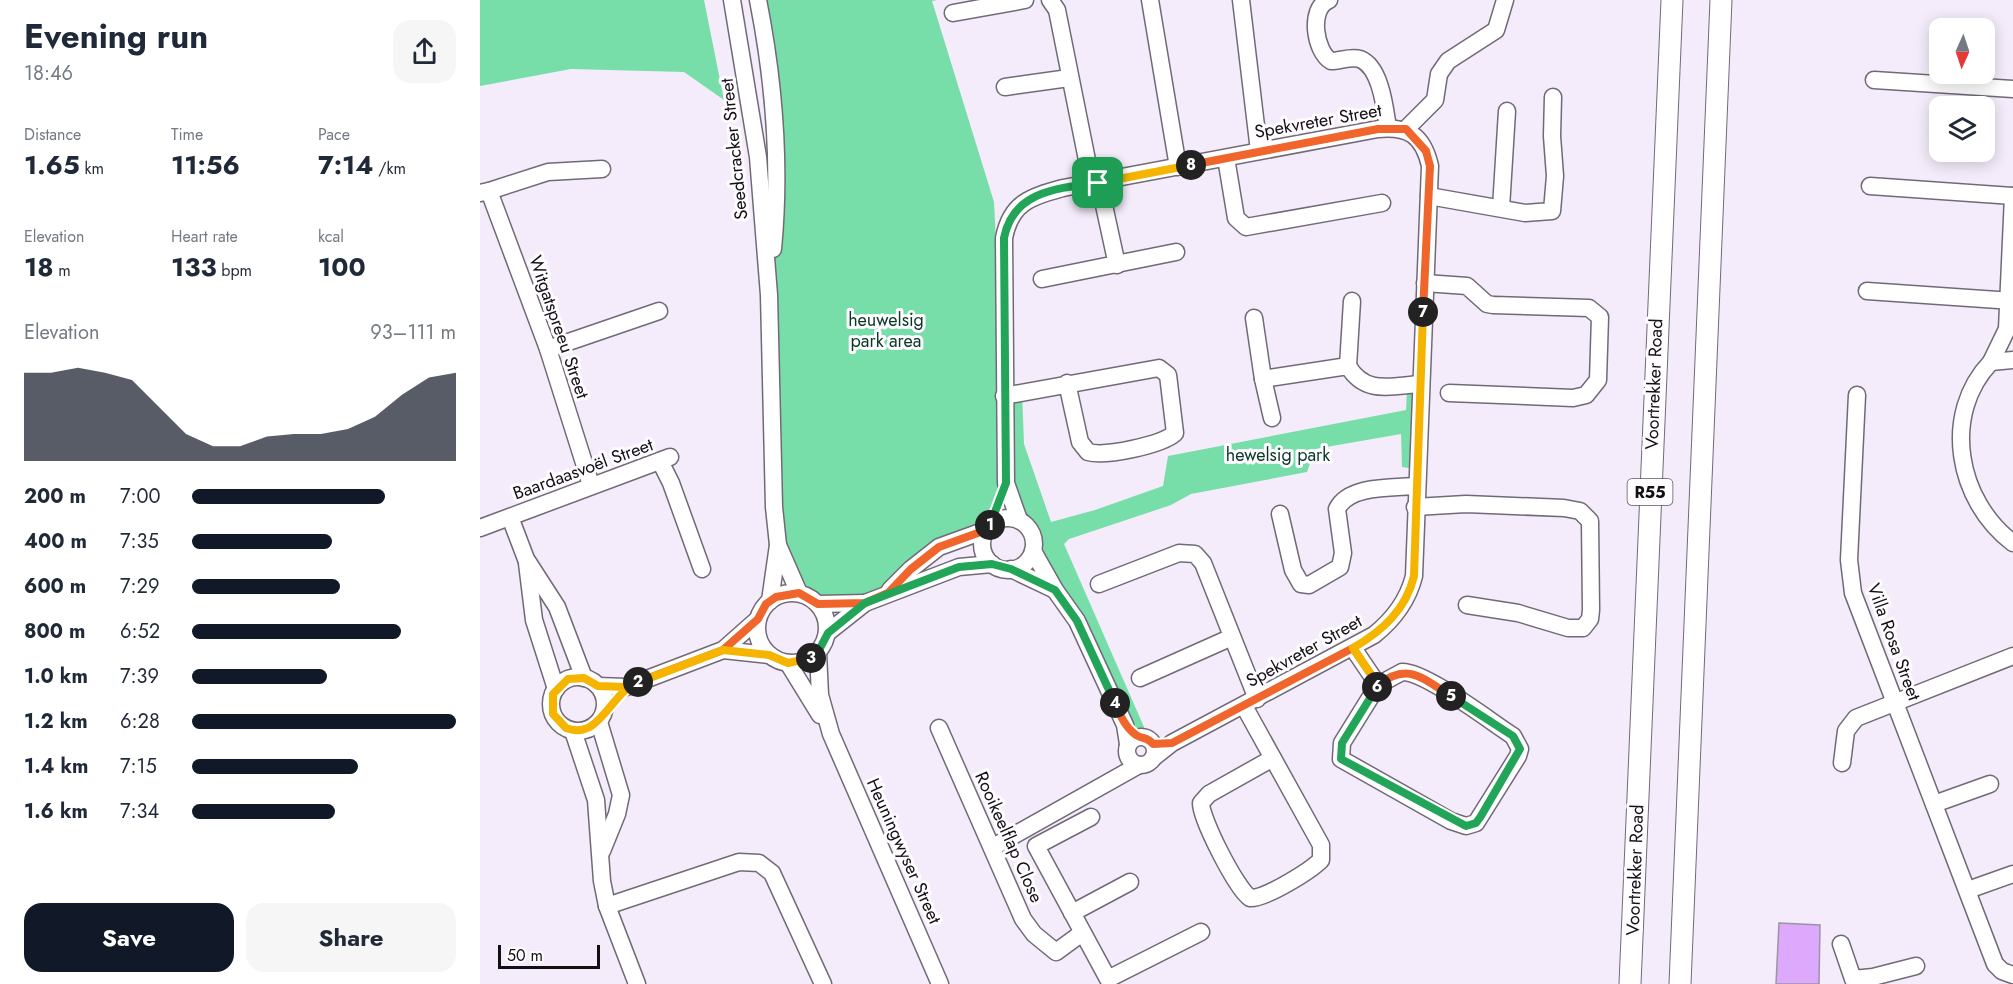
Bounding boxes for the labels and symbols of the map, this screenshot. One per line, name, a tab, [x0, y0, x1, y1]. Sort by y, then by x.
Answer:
north arrow	[1929, 18, 1995, 84]
street label: Seedcracker Street	[714, 76, 754, 221]
street label: Spekvreter Street	[1252, 97, 1384, 145]
pin: 8	[1176, 150, 1206, 180]
pin	[1072, 157, 1123, 208]
street label: Witgatspreeu Street	[522, 252, 596, 403]
pin: 7	[1408, 297, 1438, 327]
park label: heuwelsig park area	[848, 307, 924, 354]
street label: Voortrekker Road	[1639, 318, 1669, 450]
street label: Baardaasvoël Street	[509, 431, 657, 506]
park label: hewelsig park	[1226, 442, 1330, 468]
road number: R55	[1628, 479, 1672, 505]
pin: 1	[975, 510, 1005, 540]
street label: Villa Rosa Street	[1861, 580, 1927, 705]
street label: Spekvreter Street	[1241, 608, 1367, 694]
pin: 3	[796, 643, 826, 673]
pin: 2	[623, 667, 653, 697]
pin: 6	[1362, 672, 1392, 702]
pin: 5	[1436, 681, 1466, 711]
pin: 4	[1100, 688, 1130, 718]
street label: Rooikeelflap Close	[968, 767, 1050, 907]
street label: Heuningwyser Street	[860, 774, 948, 929]
street label: Voortrekker Road	[1620, 804, 1650, 936]
scale bar	[498, 942, 600, 970]

